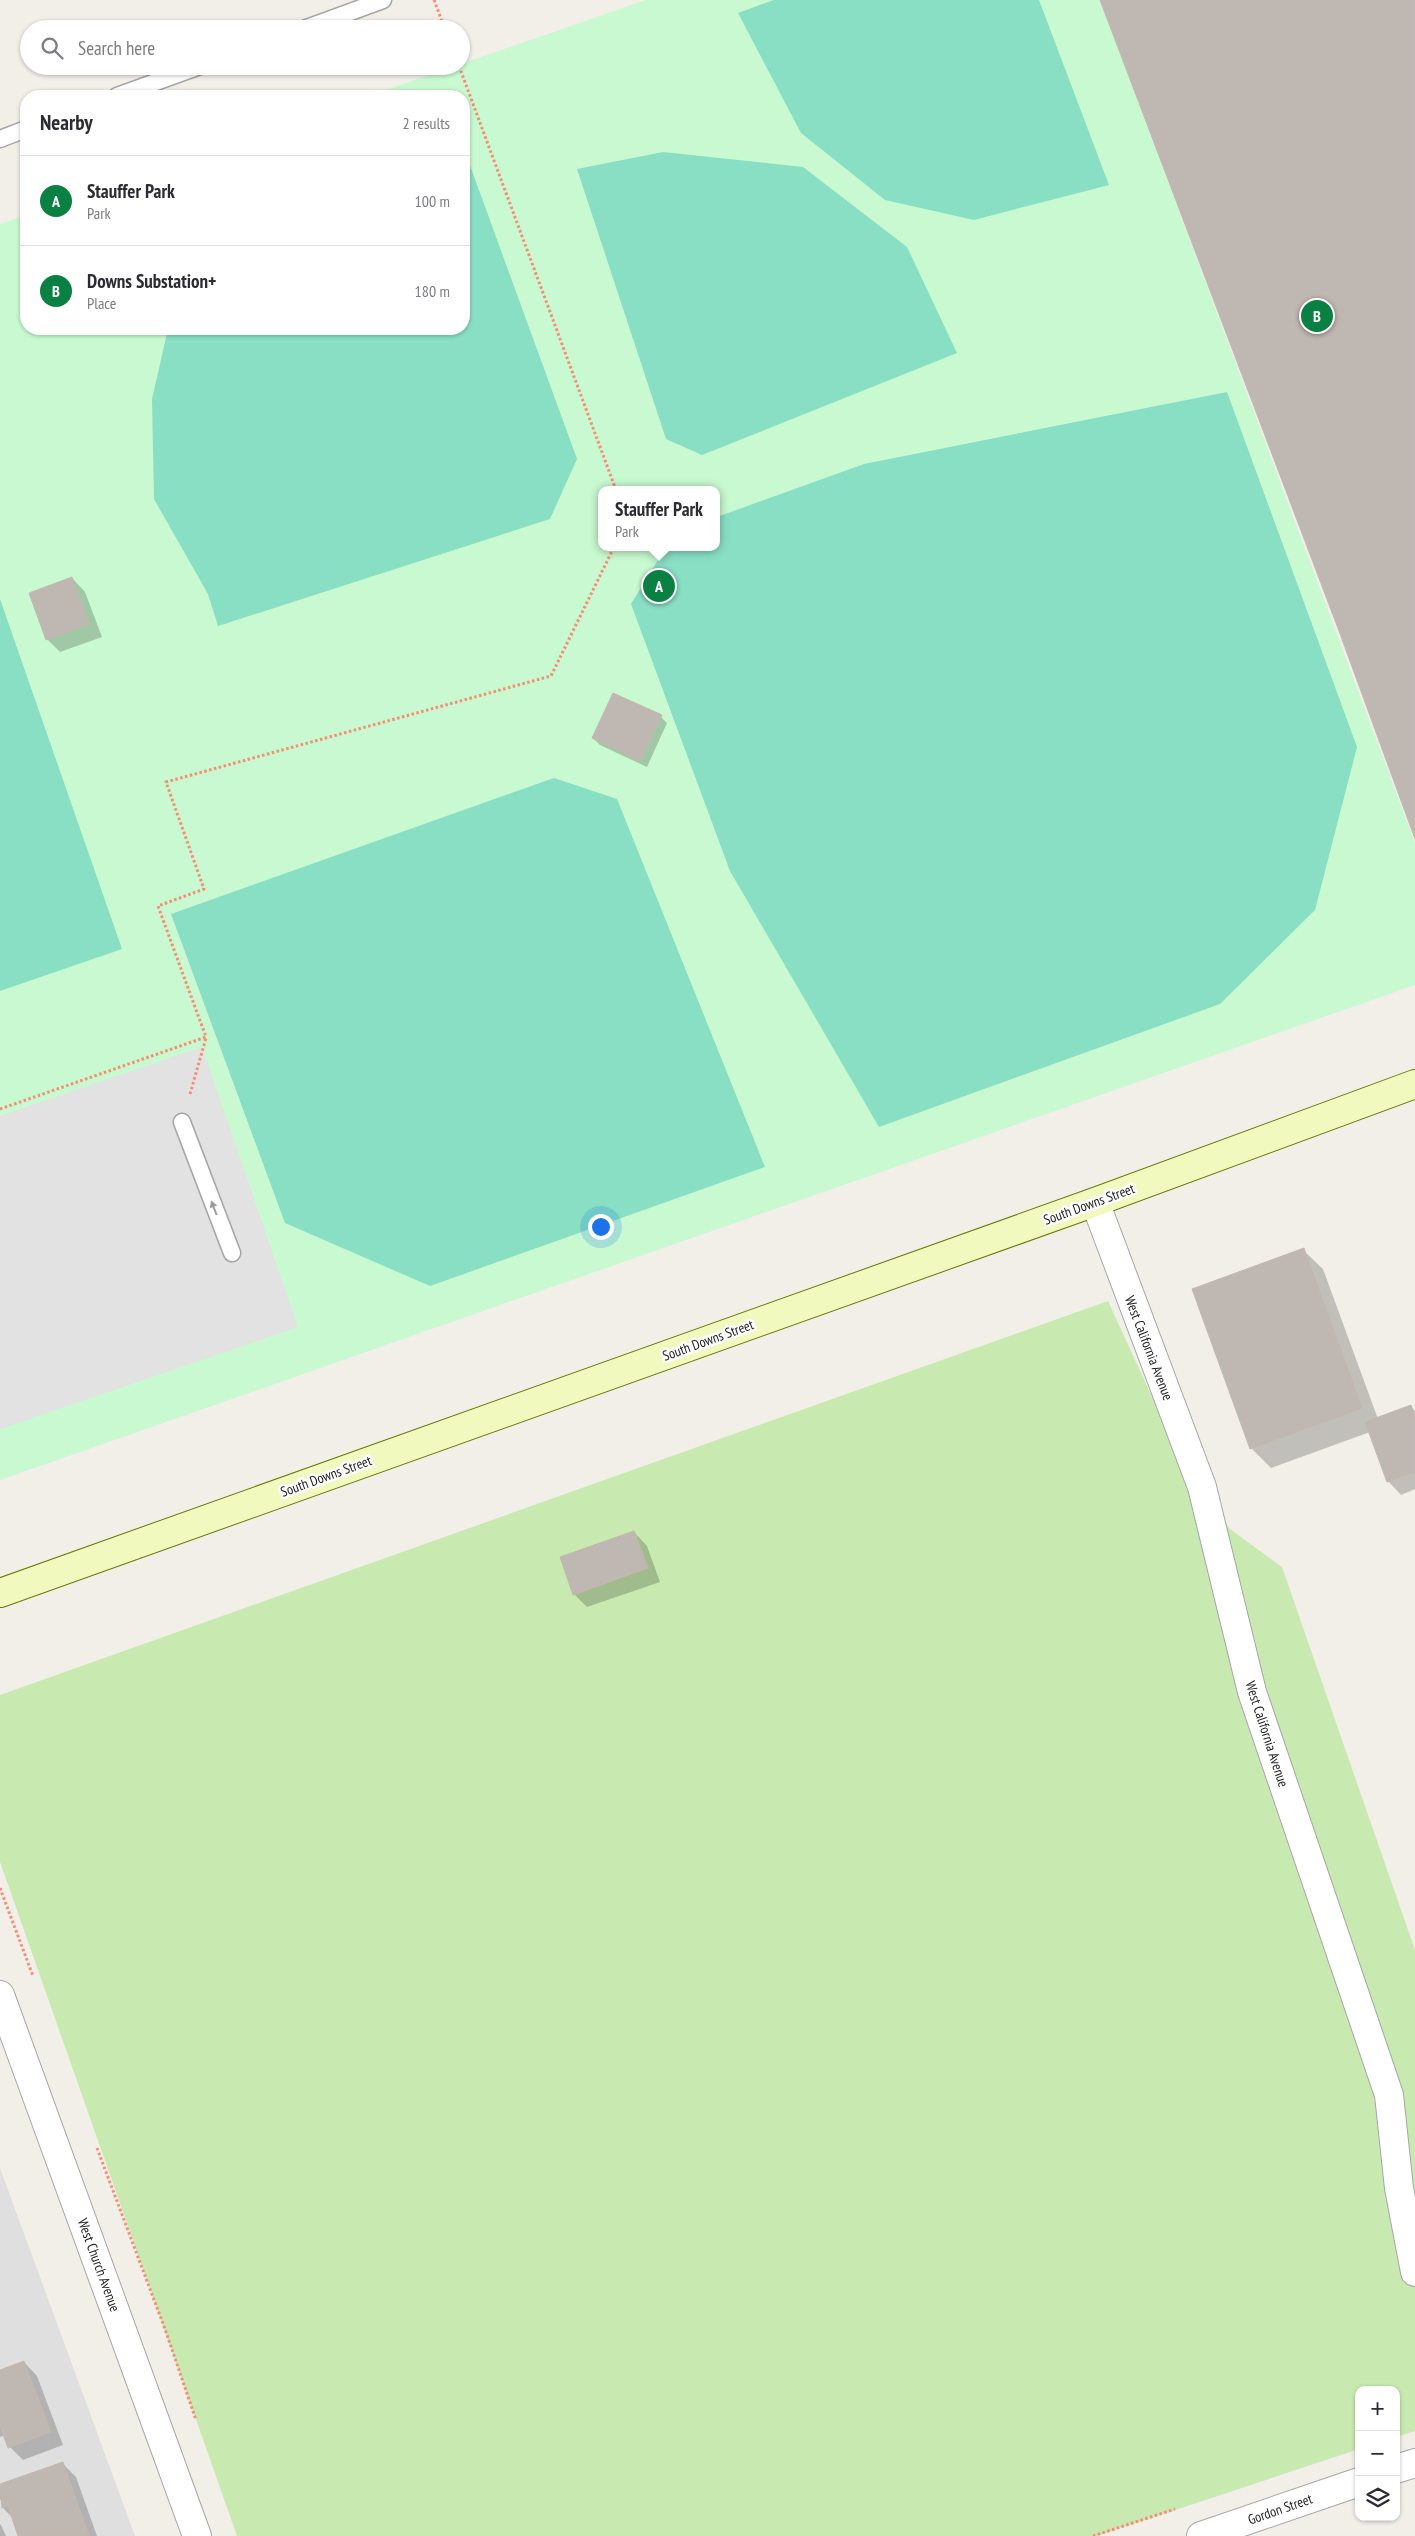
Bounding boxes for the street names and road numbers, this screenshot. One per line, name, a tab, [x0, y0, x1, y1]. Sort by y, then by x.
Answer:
street label: South Downs Street	[1041, 1179, 1137, 1229]
street label: West California Avenue	[1121, 1293, 1177, 1403]
street label: South Downs Street	[660, 1315, 756, 1365]
street label: South Downs Street	[278, 1451, 374, 1501]
street label: West California Avenue	[1241, 1679, 1293, 1790]
street label: West Church Avenue	[74, 2216, 124, 2314]
street label: Gordon Street	[1245, 2490, 1315, 2528]

